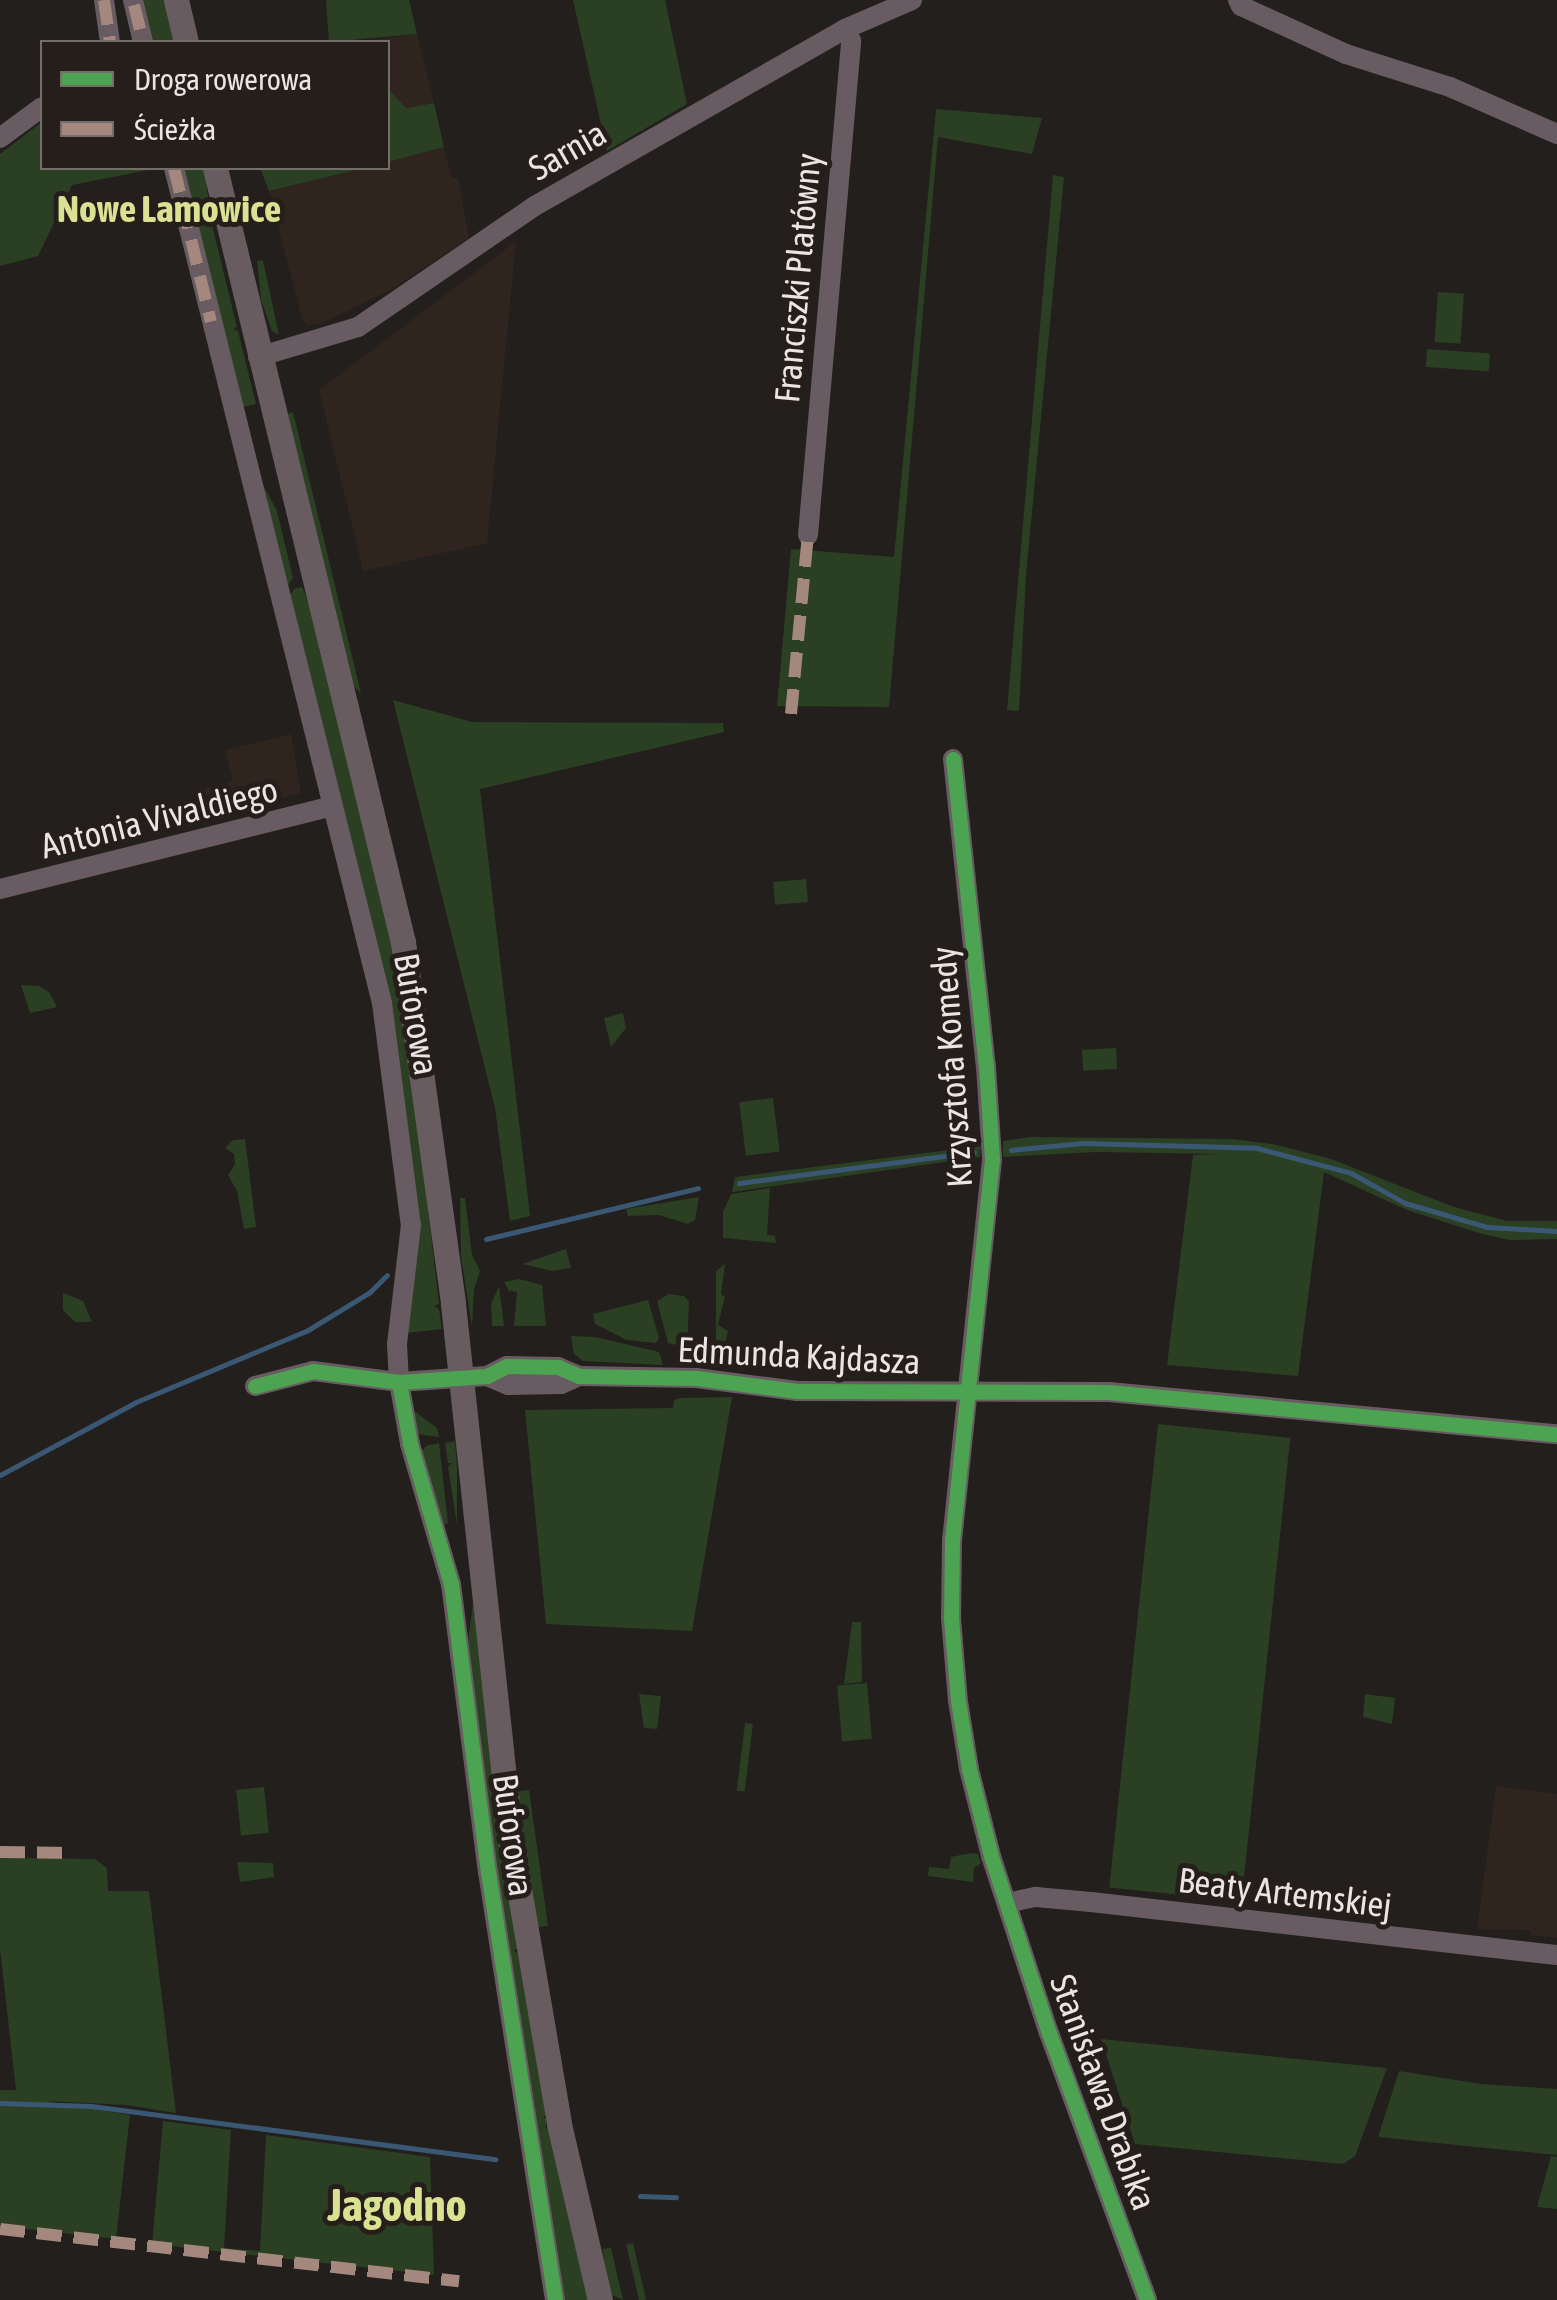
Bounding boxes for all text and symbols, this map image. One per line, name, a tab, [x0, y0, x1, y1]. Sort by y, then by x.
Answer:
legend	[40, 40, 390, 170]
text: Droga rowerowa	[134, 62, 312, 96]
street label: Sarnia	[521, 111, 613, 189]
text: Ścieżka	[134, 112, 216, 146]
street label: Franciszki Platówny	[765, 152, 829, 404]
district label: Nowe Lamowice	[57, 186, 281, 232]
street label: Antonia Vivaldiego	[36, 767, 282, 867]
street label: Krzysztofa Komedy	[922, 945, 980, 1189]
street label: Buforowa	[386, 950, 448, 1078]
street label: Edmunda Kajdasza	[677, 1328, 921, 1382]
street label: Buforowa	[485, 1771, 543, 1899]
street label: Beaty Artemskiej	[1176, 1858, 1394, 1926]
street label: Stanisława Drabika	[1042, 1969, 1166, 2215]
district label: Jagodno	[327, 2179, 467, 2233]

